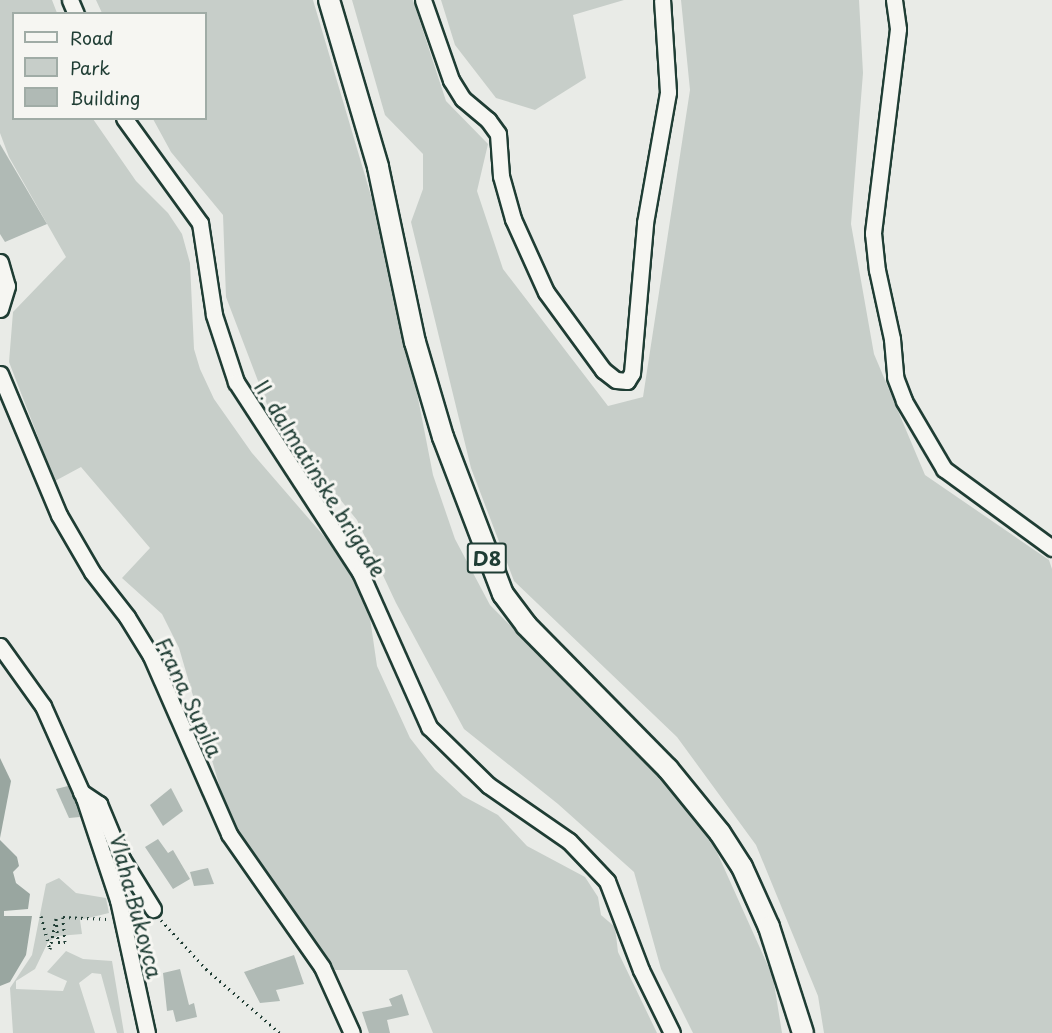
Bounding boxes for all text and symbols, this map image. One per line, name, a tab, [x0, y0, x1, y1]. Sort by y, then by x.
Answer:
legend	[12, 12, 207, 120]
text: Road	[70, 24, 114, 51]
text: Park	[70, 54, 110, 81]
text: Building	[70, 84, 140, 111]
street label: II. dalmatinske brigade	[249, 373, 393, 583]
road number: D8	[466, 541, 508, 575]
street label: Frana Supila	[151, 633, 229, 761]
street label: Vlaha Bukovca	[106, 831, 168, 981]

